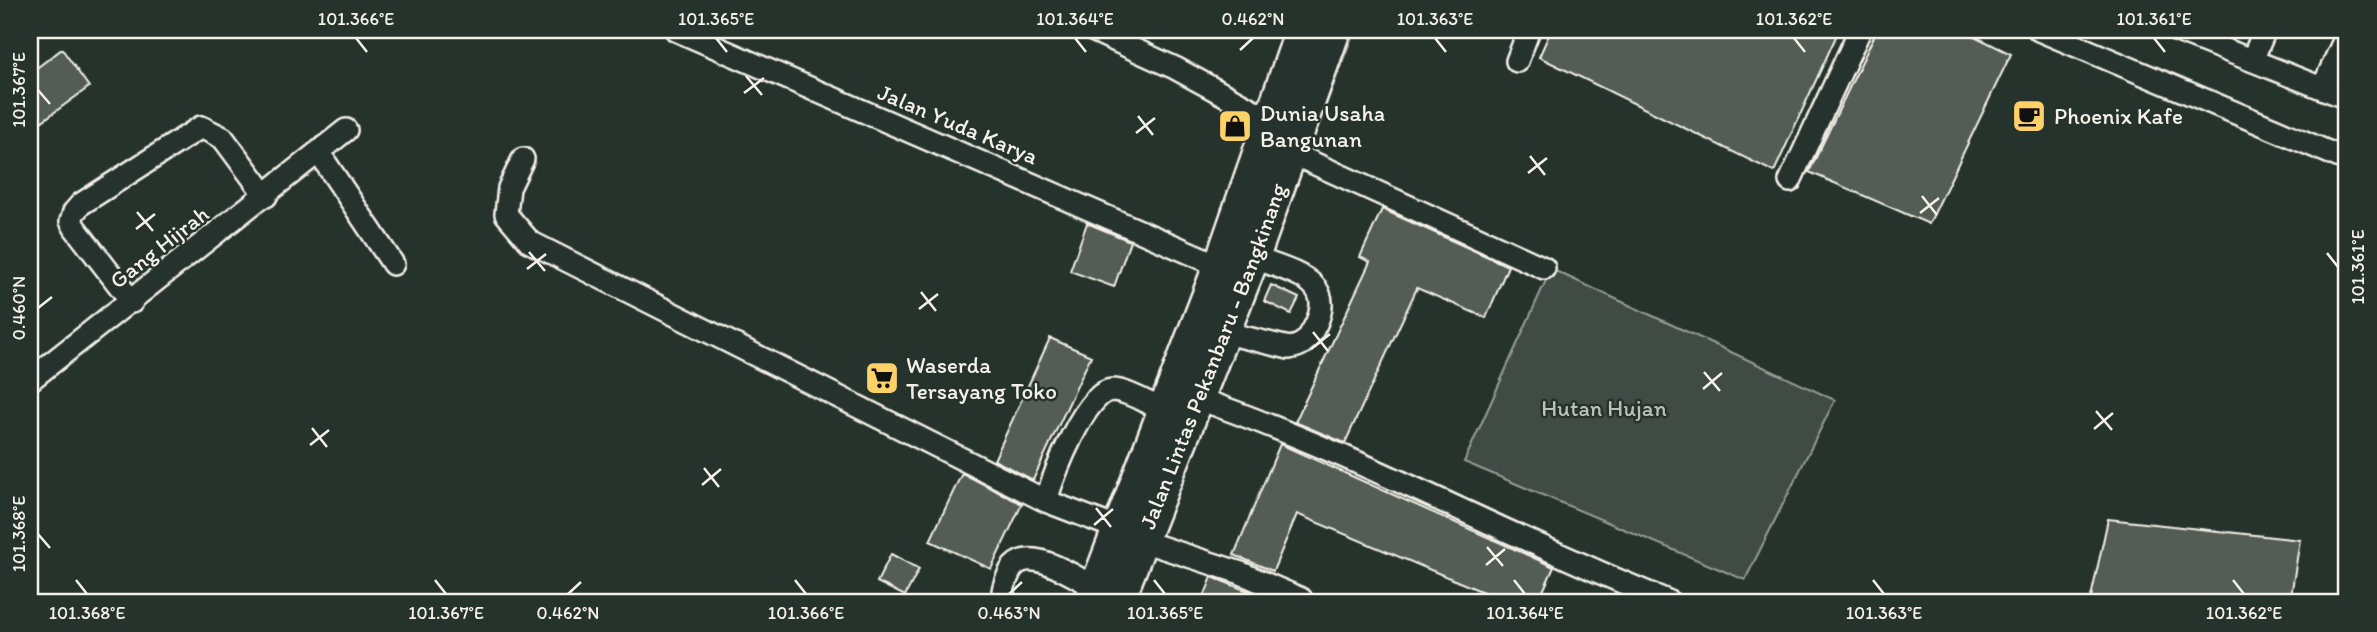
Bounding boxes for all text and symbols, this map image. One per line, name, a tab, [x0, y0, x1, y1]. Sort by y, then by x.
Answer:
text: 101.366°E	[318, 8, 394, 30]
text: 101.365°E	[678, 8, 754, 30]
text: 101.364°E	[1036, 8, 1114, 30]
text: 0.462°N	[1222, 8, 1284, 30]
text: 101.363°E	[1397, 8, 1473, 30]
text: 101.362°E	[1756, 8, 1832, 30]
text: 101.361°E	[2116, 8, 2192, 30]
text: 101.367°E	[8, 52, 30, 128]
street label: Jalan Yuda Karya	[874, 78, 1042, 170]
cafe icon: Phoenix Kafe	[2010, 97, 2048, 135]
place label: Dunia Usaha Bangunan	[1260, 99, 1385, 153]
place label: Phoenix Kafe	[2054, 102, 2183, 130]
shop icon: Dunia Usaha Bangunan	[1216, 107, 1254, 145]
street label: Jalan Lintas Pekanbaru - Bangkinang	[1133, 179, 1292, 533]
street label: Gang Hijrah	[104, 199, 214, 294]
text: 101.361°E	[2347, 229, 2369, 305]
text: 0.460°N	[8, 276, 30, 340]
place label: Waserda Tersayang Toko	[906, 351, 1057, 405]
supermarket icon: Waserda Tersayang Toko	[863, 359, 901, 397]
park label: Hutan Hujan	[1541, 394, 1667, 422]
text: 101.368°E	[8, 496, 30, 572]
text: 101.368°E	[49, 602, 125, 624]
text: 101.367°E	[408, 602, 484, 624]
text: 0.462°N	[537, 602, 599, 624]
text: 101.366°E	[768, 602, 844, 624]
text: 0.463°N	[977, 602, 1041, 624]
text: 101.365°E	[1127, 602, 1203, 624]
text: 101.364°E	[1486, 602, 1564, 624]
text: 101.363°E	[1846, 602, 1922, 624]
text: 101.362°E	[2206, 602, 2282, 624]

